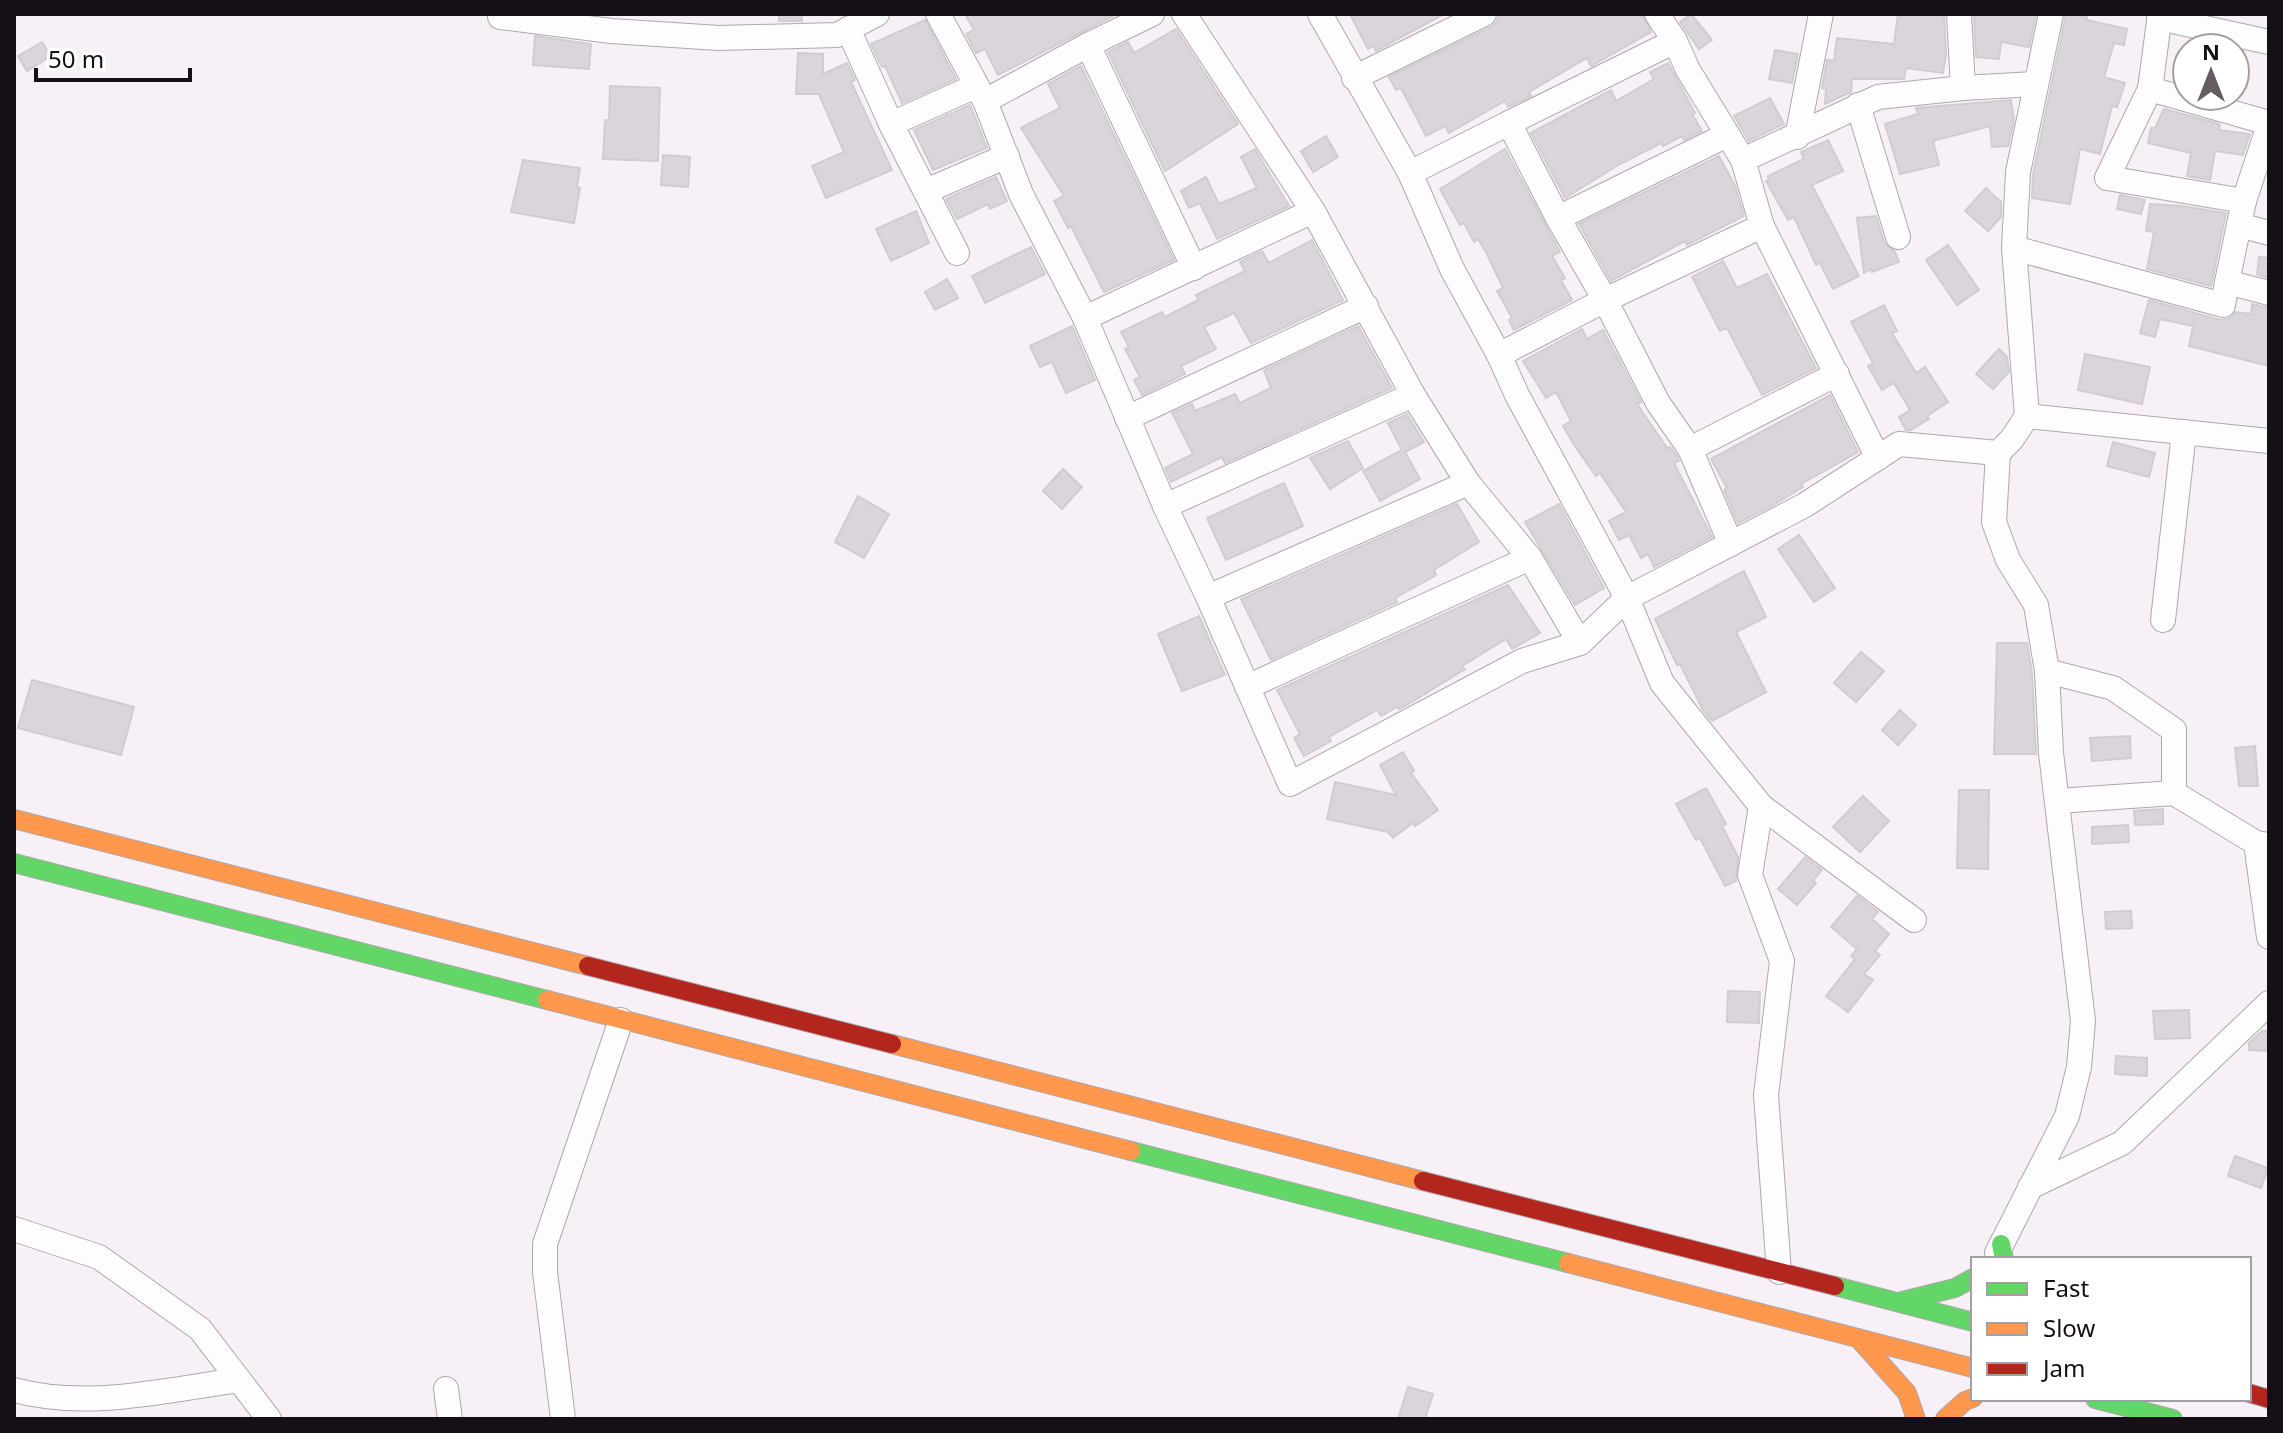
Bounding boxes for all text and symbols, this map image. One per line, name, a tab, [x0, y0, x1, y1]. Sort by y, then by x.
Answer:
scale bar	[36, 32, 190, 82]
north arrow	[2171, 32, 2251, 112]
text: N	[2202, 36, 2220, 66]
text: 50 m	[48, 42, 104, 75]
legend	[1971, 1257, 2251, 1401]
text: Fast	[2043, 1271, 2089, 1304]
text: Slow	[2043, 1311, 2095, 1344]
text: Jam	[2041, 1351, 2085, 1384]

